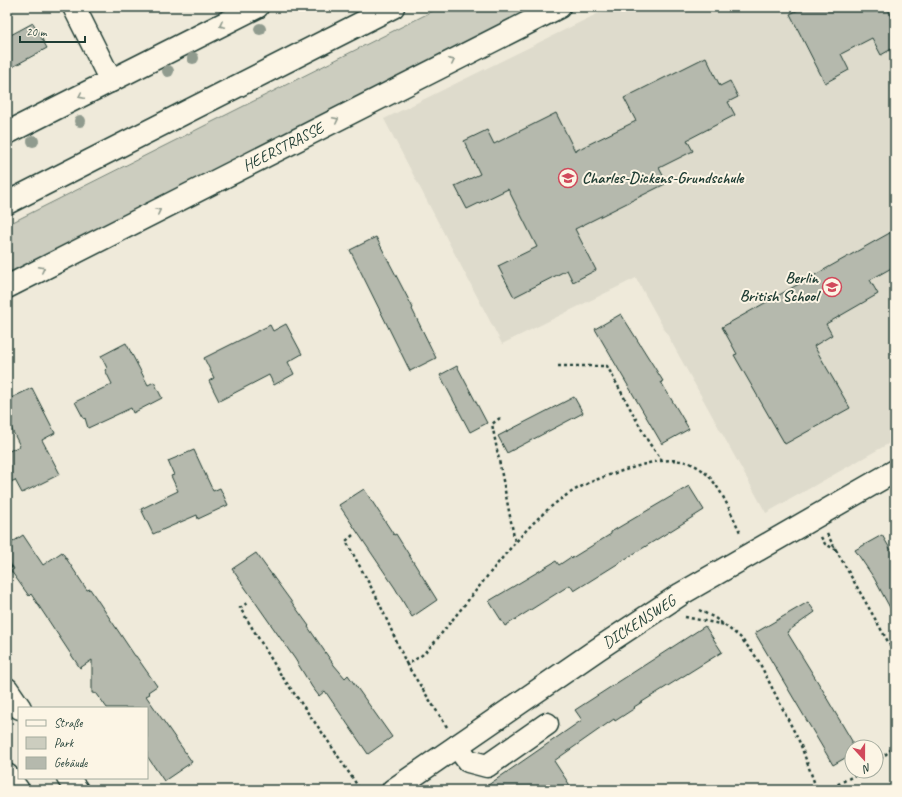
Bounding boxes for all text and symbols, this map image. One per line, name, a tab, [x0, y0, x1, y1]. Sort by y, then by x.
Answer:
scale bar	[20, 18, 85, 44]
one-way arrow	[219, 20, 226, 28]
text: 20 m	[26, 24, 48, 40]
one-way arrow	[448, 58, 455, 66]
one-way arrow	[78, 92, 85, 99]
street label: HEERSTRASSE	[239, 117, 329, 176]
one-way arrow	[332, 117, 340, 125]
school or university icon: Charles-Dickens-Grundschule	[557, 167, 579, 189]
place label: Charles-Dickens-Grundschule	[582, 168, 745, 188]
one-way arrow	[154, 208, 161, 216]
one-way arrow	[38, 266, 45, 274]
place label: Berlin British School	[740, 268, 821, 306]
school or university icon: Berlin British School	[821, 276, 843, 298]
street label: DICKENSWEG	[599, 590, 681, 653]
legend	[18, 707, 148, 779]
text: Straße	[54, 715, 83, 731]
text: Park	[54, 735, 75, 751]
north arrow	[844, 739, 884, 779]
text: Gebäude	[54, 755, 88, 771]
text: N	[860, 761, 873, 777]

